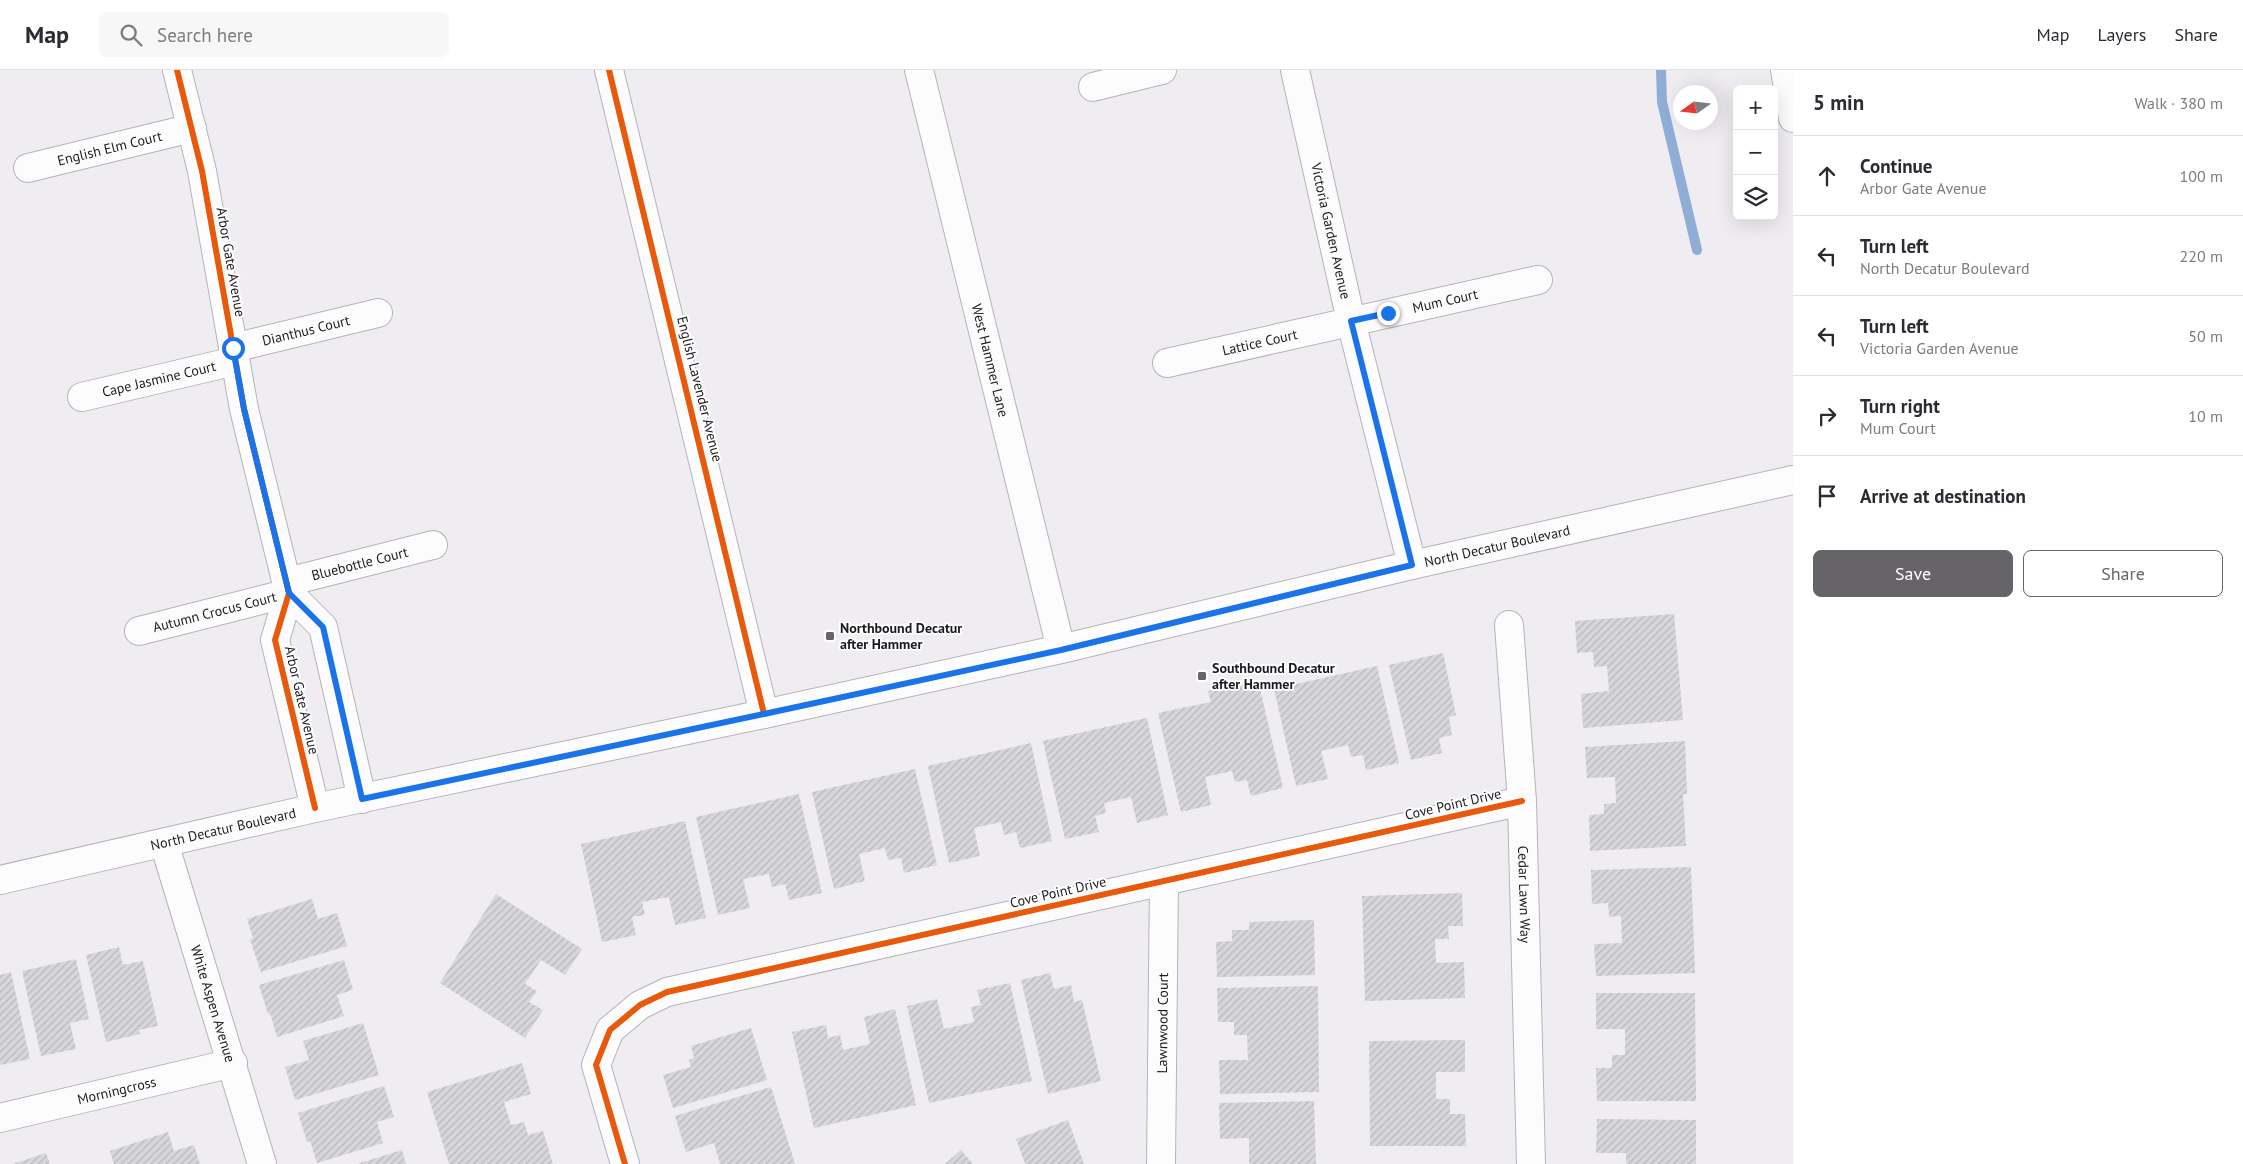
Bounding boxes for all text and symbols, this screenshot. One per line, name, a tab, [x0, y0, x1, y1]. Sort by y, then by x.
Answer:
search box	[99, 12, 449, 57]
text: Map	[25, 19, 69, 50]
icon: search	[117, 21, 145, 49]
text: Search here	[157, 23, 253, 47]
text: Map	[2037, 23, 2069, 46]
text: Layers	[2097, 23, 2146, 46]
text: Share	[2174, 23, 2218, 46]
north arrow	[1673, 85, 1718, 130]
map controls	[1733, 85, 1778, 220]
button: +	[1733, 85, 1778, 130]
text: 5 min	[1813, 89, 1864, 116]
text: Walk · 380 m	[2134, 93, 2223, 113]
street label: English Elm Court	[55, 127, 164, 170]
button: −	[1733, 130, 1778, 175]
text: Continue	[1860, 154, 1932, 178]
street label: Victoria Garden Avenue	[1307, 160, 1355, 301]
icon: ahead	[1813, 162, 1841, 190]
text: 100 m	[2180, 166, 2223, 186]
button: layers	[1733, 175, 1778, 220]
text: Arbor Gate Avenue	[1860, 178, 1987, 198]
street label: Arbor Gate Avenue	[213, 206, 249, 318]
text: Turn left	[1860, 234, 1929, 258]
icon: left	[1813, 242, 1841, 270]
text: 220 m	[2180, 246, 2223, 266]
text: North Decatur Boulevard	[1860, 258, 2030, 278]
street label: Mum Court	[1411, 285, 1480, 317]
street label: West Hammer Lane	[968, 302, 1013, 419]
route end	[1377, 302, 1400, 325]
street label: Dianthus Court	[260, 311, 352, 350]
street label: English Lavender Avenue	[673, 314, 727, 464]
text: Turn left	[1860, 314, 1929, 338]
icon: left	[1813, 322, 1841, 350]
street label: Lattice Court	[1220, 325, 1299, 359]
text: 50 m	[2188, 326, 2223, 346]
route start	[222, 337, 245, 360]
text: Victoria Garden Avenue	[1860, 338, 2019, 358]
street label: Cape Jasmine Court	[100, 357, 218, 401]
text: Turn right	[1860, 394, 1940, 418]
icon: right	[1813, 402, 1841, 430]
text: 10 m	[2188, 406, 2223, 426]
text: Mum Court	[1860, 418, 1936, 438]
icon: arrive	[1813, 482, 1841, 510]
text: Arrive at destination	[1860, 484, 2026, 508]
street label: North Decatur Boulevard	[1423, 521, 1572, 571]
street label: Bluebottle Court	[310, 543, 410, 584]
button: Save	[1813, 550, 2013, 597]
button: Share	[2023, 550, 2223, 597]
street label: Autumn Crocus Court	[151, 587, 279, 636]
place label: Northbound Decatur after Hammer	[840, 619, 962, 653]
marker: Northbound Decatur after Hammer	[824, 630, 836, 642]
street label: Arbor Gate Avenue	[281, 644, 323, 756]
place label: Southbound Decatur after Hammer	[1212, 659, 1335, 693]
marker: Southbound Decatur after Hammer	[1196, 670, 1208, 682]
street label: Cove Point Drive	[1403, 784, 1503, 824]
street label: North Decatur Boulevard	[149, 804, 298, 854]
street label: Cedar Lawn Way	[1514, 846, 1535, 944]
street label: Cove Point Drive	[1008, 872, 1108, 912]
street label: White Aspen Avenue	[187, 943, 239, 1064]
street label: Lawnwood Court	[1153, 972, 1172, 1074]
street label: Morningcross	[76, 1072, 158, 1108]

